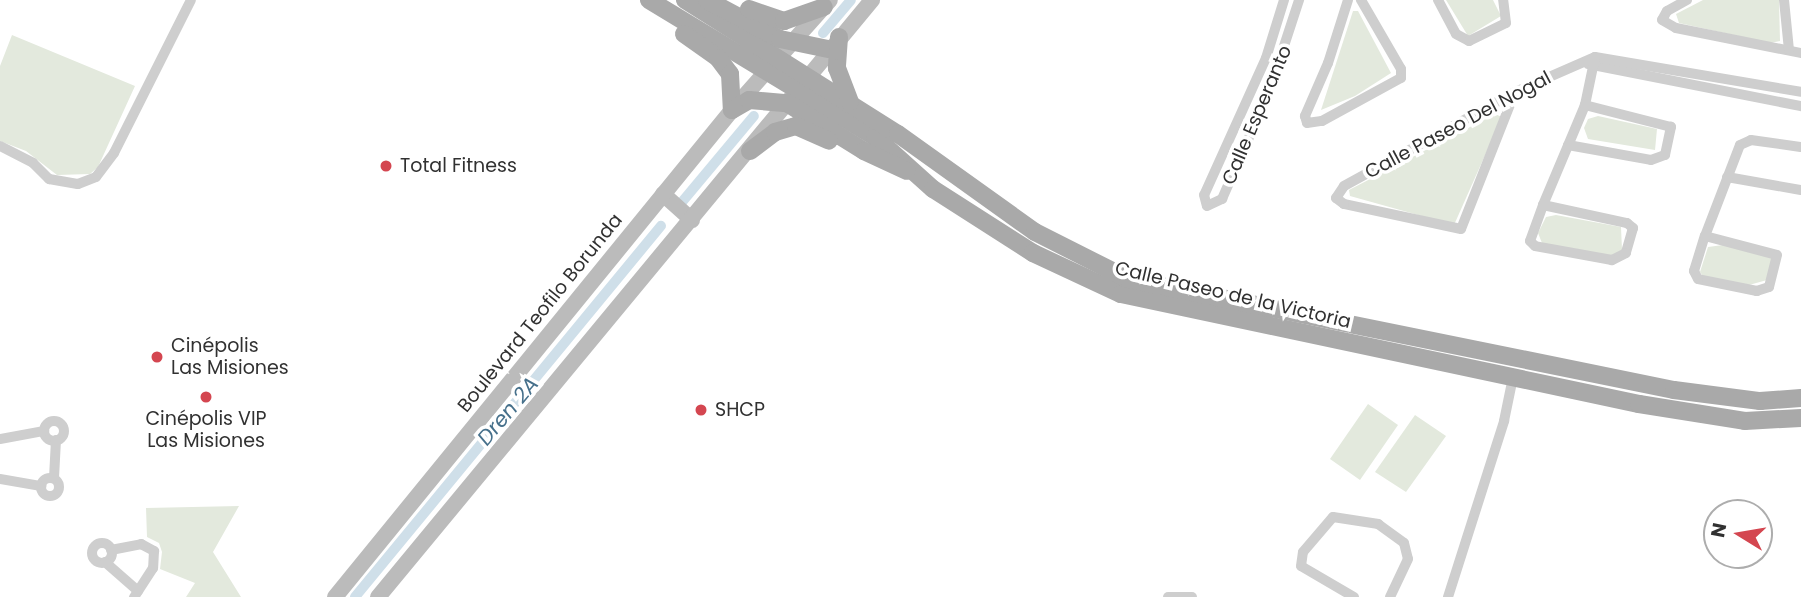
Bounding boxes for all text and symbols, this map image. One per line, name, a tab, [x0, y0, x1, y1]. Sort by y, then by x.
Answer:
street label: Calle Esperanto	[1217, 42, 1297, 188]
street label: Calle Paseo Del Nogal	[1361, 66, 1555, 184]
place label: Total Fitness	[400, 155, 517, 177]
marker: Total Fitness	[378, 158, 394, 174]
street label: Boulevard Teofilo Borunda	[453, 209, 627, 417]
street label: Calle Paseo de la Victoria	[1113, 257, 1353, 333]
place label: Cinépolis Las Misiones	[171, 335, 289, 379]
marker: Cinépolis Las Misiones	[149, 349, 165, 365]
water label: Dren 2A	[472, 372, 544, 450]
marker: Cinépolis VIP Las Misiones	[198, 389, 214, 405]
place label: SHCP	[715, 399, 765, 421]
marker: SHCP	[693, 402, 709, 418]
place label: Cinépolis VIP Las Misiones	[145, 408, 267, 452]
north arrow	[1703, 499, 1773, 569]
text: N	[1704, 521, 1733, 540]

